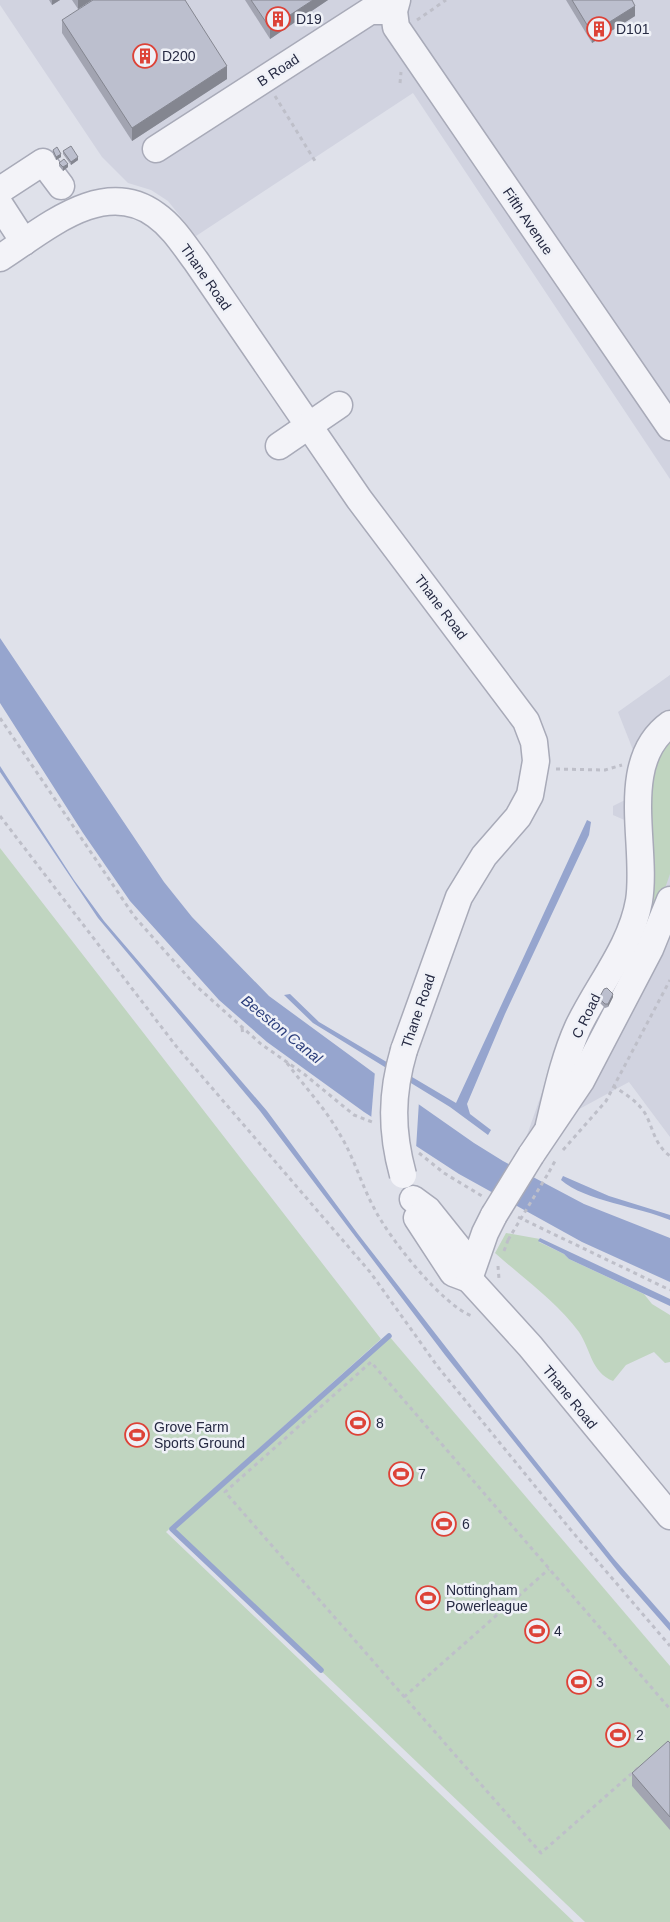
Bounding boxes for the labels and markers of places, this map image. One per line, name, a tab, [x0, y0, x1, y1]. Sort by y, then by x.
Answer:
building icon: D19	[265, 6, 291, 32]
place label: D19	[296, 11, 322, 27]
building icon: D101	[586, 16, 612, 42]
place label: D101	[616, 21, 650, 37]
building icon: D200	[132, 43, 158, 69]
place label: D200	[162, 48, 196, 64]
sports icon: 8	[345, 1410, 371, 1436]
place label: 8	[376, 1415, 384, 1431]
place label: Grove Farm Sports Ground	[154, 1419, 245, 1451]
sports icon: Grove Farm Sports Ground	[124, 1422, 150, 1448]
sports icon: 7	[388, 1461, 414, 1487]
place label: 7	[418, 1466, 426, 1482]
sports icon: 6	[431, 1511, 457, 1537]
place label: 6	[462, 1516, 470, 1532]
place label: Nottingham Powerleague	[446, 1582, 528, 1614]
sports icon: Nottingham Powerleague	[415, 1585, 441, 1611]
sports icon: 4	[524, 1618, 550, 1644]
place label: 4	[554, 1623, 562, 1639]
sports icon: 3	[566, 1669, 592, 1695]
place label: 3	[596, 1674, 604, 1690]
sports icon: 2	[605, 1722, 631, 1748]
place label: 2	[636, 1727, 644, 1743]

